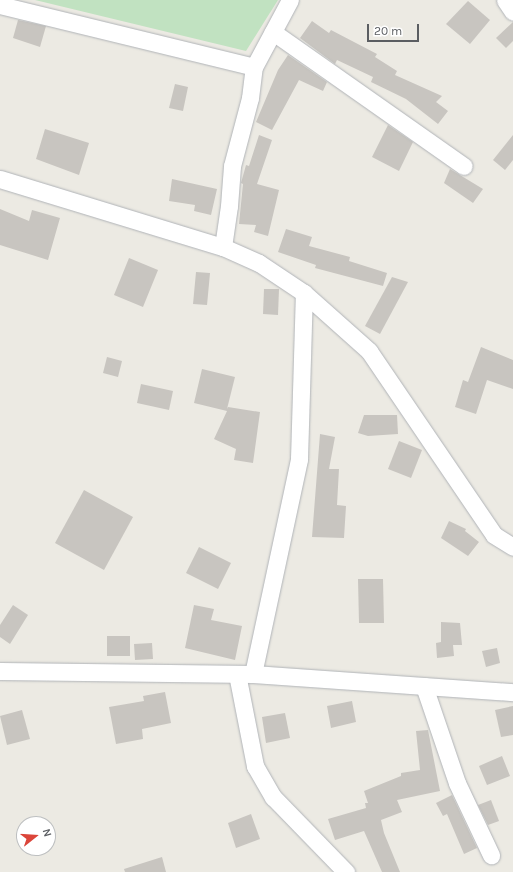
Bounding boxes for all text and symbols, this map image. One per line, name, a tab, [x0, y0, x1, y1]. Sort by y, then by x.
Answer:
scale bar	[369, 16, 421, 42]
text: 20 m	[374, 24, 402, 38]
north arrow	[16, 816, 56, 856]
text: N	[40, 827, 54, 838]

